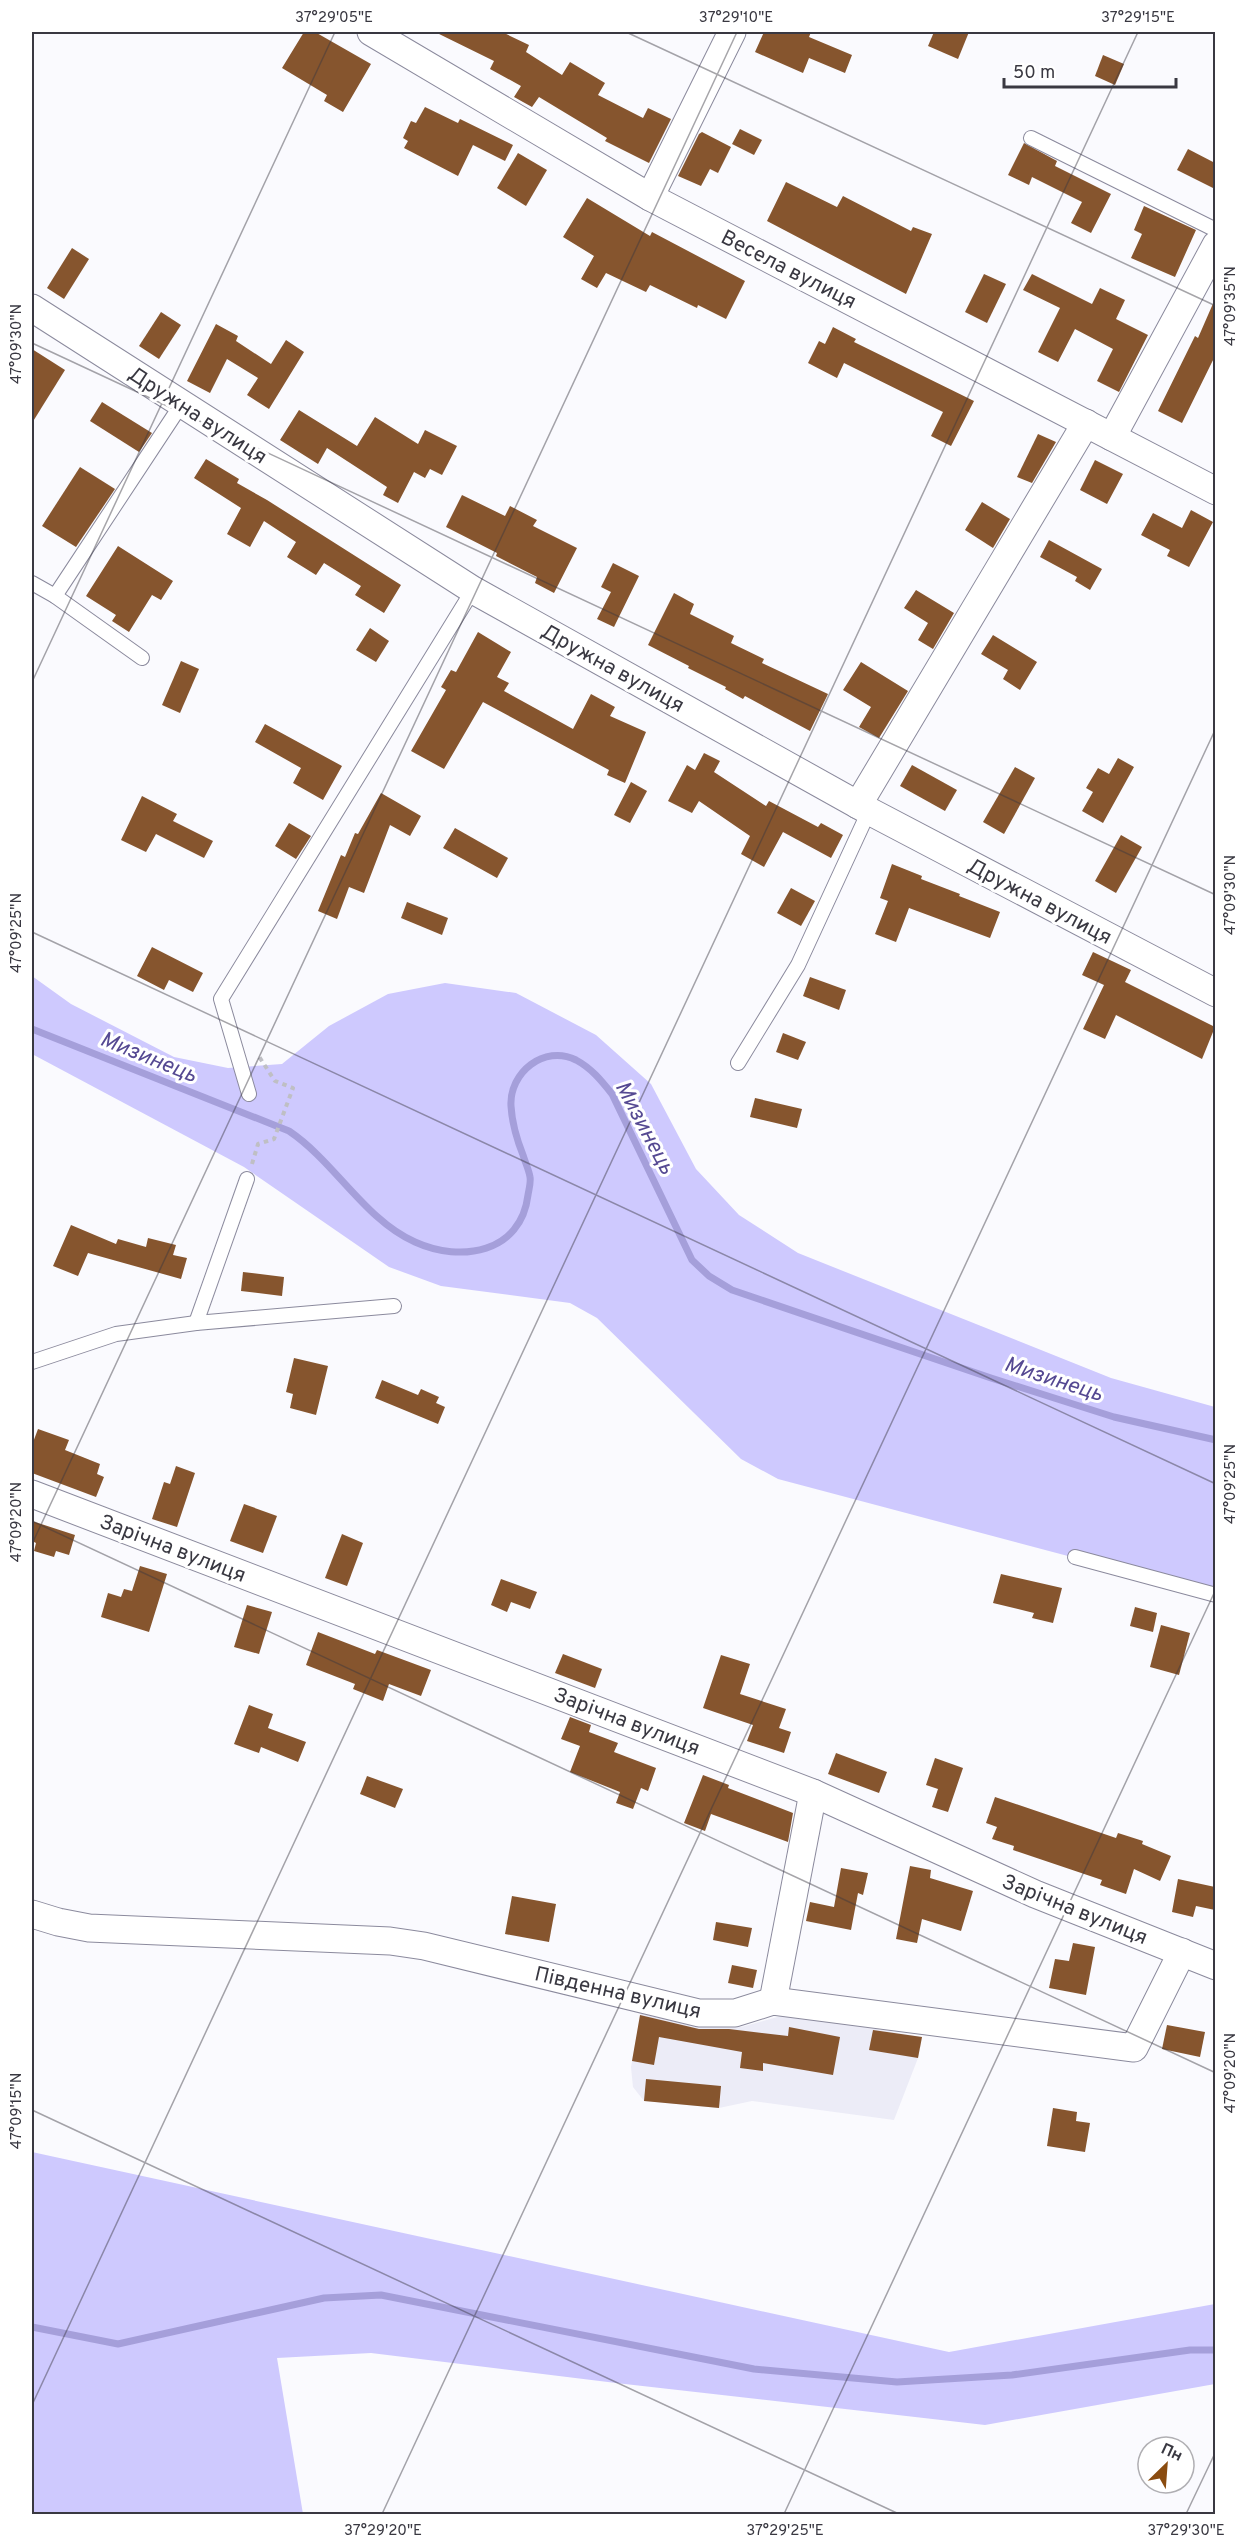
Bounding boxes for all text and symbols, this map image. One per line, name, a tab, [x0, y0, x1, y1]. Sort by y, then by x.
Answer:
text: 37°29'05"E	[295, 9, 373, 28]
text: 37°29'10"E	[699, 9, 773, 28]
text: 37°29'15"E	[1101, 9, 1175, 28]
scale bar	[1004, 51, 1176, 89]
text: 50 m	[1013, 62, 1055, 85]
street label: Весела вулиця	[716, 225, 861, 316]
text: 47°09'35"N	[1222, 266, 1241, 346]
text: 47°09'30"N	[8, 304, 27, 384]
street label: Дружна вулиця	[123, 361, 272, 471]
street label: Дружна вулиця	[536, 619, 689, 720]
street label: Дружна вулиця	[962, 853, 1116, 952]
text: 47°09'30"N	[1222, 855, 1241, 935]
text: 47°09'25"N	[8, 893, 27, 973]
water label: Мизинець	[96, 1027, 201, 1090]
water label: Мизинець	[608, 1077, 680, 1180]
water label: Мизинець	[1000, 1352, 1106, 1409]
text: 47°09'25"N	[1222, 1444, 1241, 1524]
text: 47°09'20"N	[8, 1482, 27, 1562]
street label: Зарічна вулиця	[95, 1509, 250, 1590]
street label: Зарічна вулиця	[549, 1682, 704, 1763]
street label: Зарічна вулиця	[998, 1869, 1151, 1952]
street label: Південна вулиця	[532, 1961, 704, 2026]
text: 47°09'20"N	[1222, 2033, 1241, 2113]
text: 47°09'15"N	[8, 2073, 27, 2149]
north arrow	[1136, 2435, 1196, 2495]
text: Пн	[1157, 2440, 1186, 2467]
text: 37°29'20"E	[344, 2522, 422, 2541]
text: 37°29'25"E	[746, 2522, 824, 2541]
text: 37°29'30"E	[1147, 2522, 1225, 2541]

